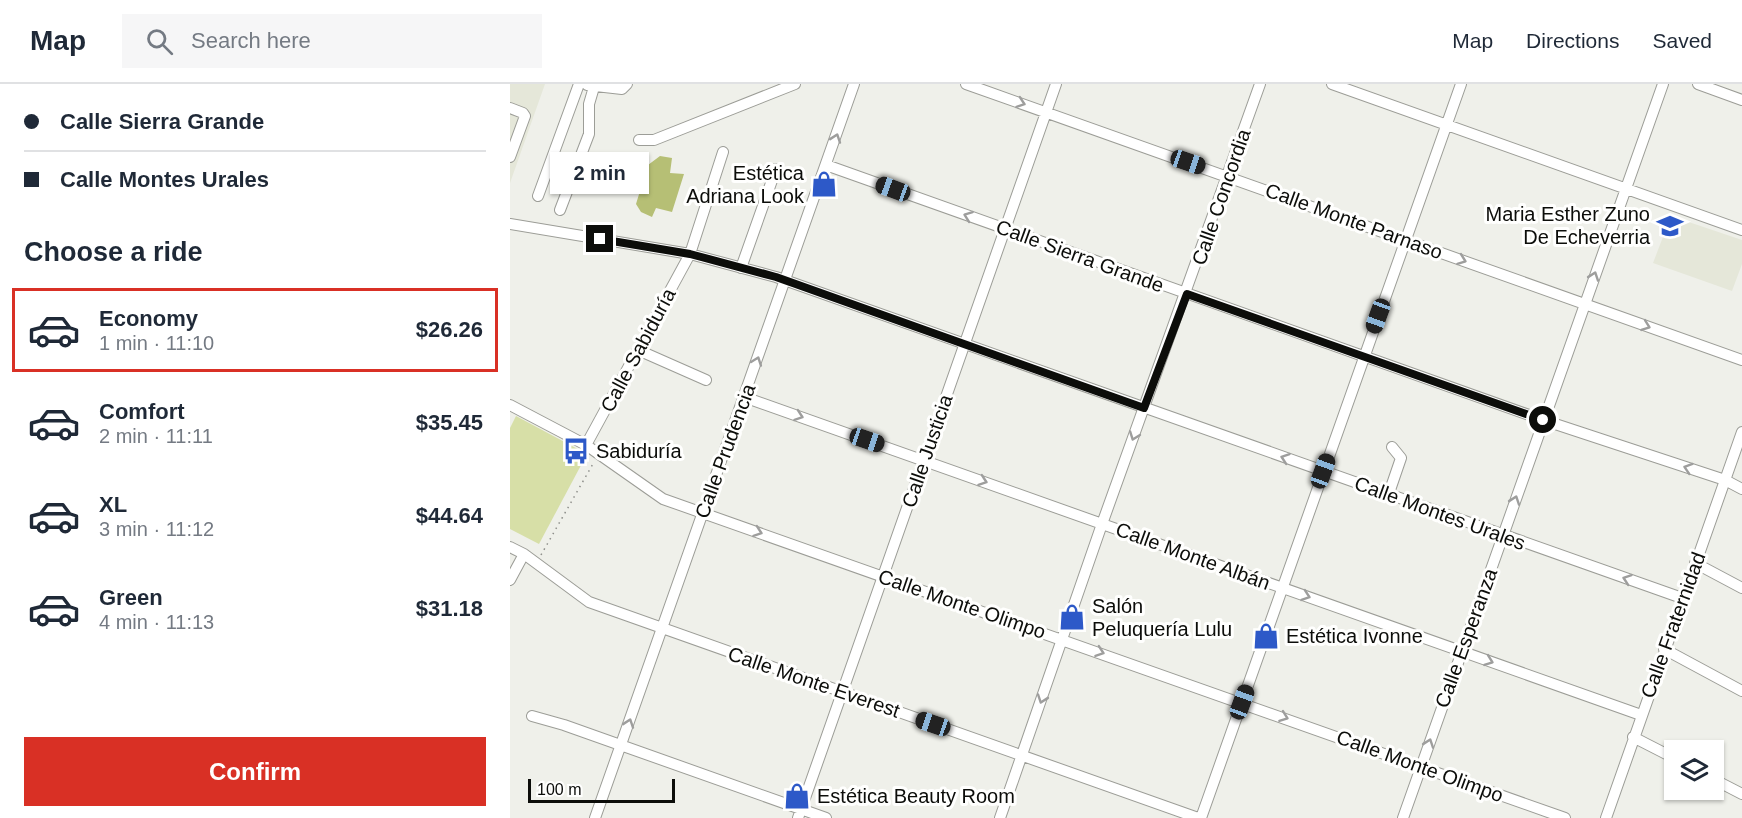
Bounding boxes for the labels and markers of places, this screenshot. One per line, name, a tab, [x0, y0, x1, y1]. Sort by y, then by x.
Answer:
place label: Estética Adriana Look	[686, 162, 805, 207]
shop icon: Estética Adriana Look	[809, 169, 839, 199]
place label: Maria Esther Zuno De Echeverria	[1485, 203, 1651, 248]
school or university icon: Maria Esther Zuno De Echeverria	[1655, 211, 1685, 241]
bus stop icon: Sabiduría	[561, 436, 591, 466]
place label: Sabiduría	[596, 440, 682, 462]
place label: Salón Peluquería Lulu	[1092, 595, 1232, 640]
shop icon: Salón Peluquería Lulu	[1057, 602, 1087, 632]
shop icon: Estética Ivonne	[1251, 621, 1281, 651]
place label: Estética Ivonne	[1286, 625, 1423, 647]
shop icon: Estética Beauty Room	[782, 781, 812, 811]
place label: Estética Beauty Room	[817, 785, 1015, 807]

